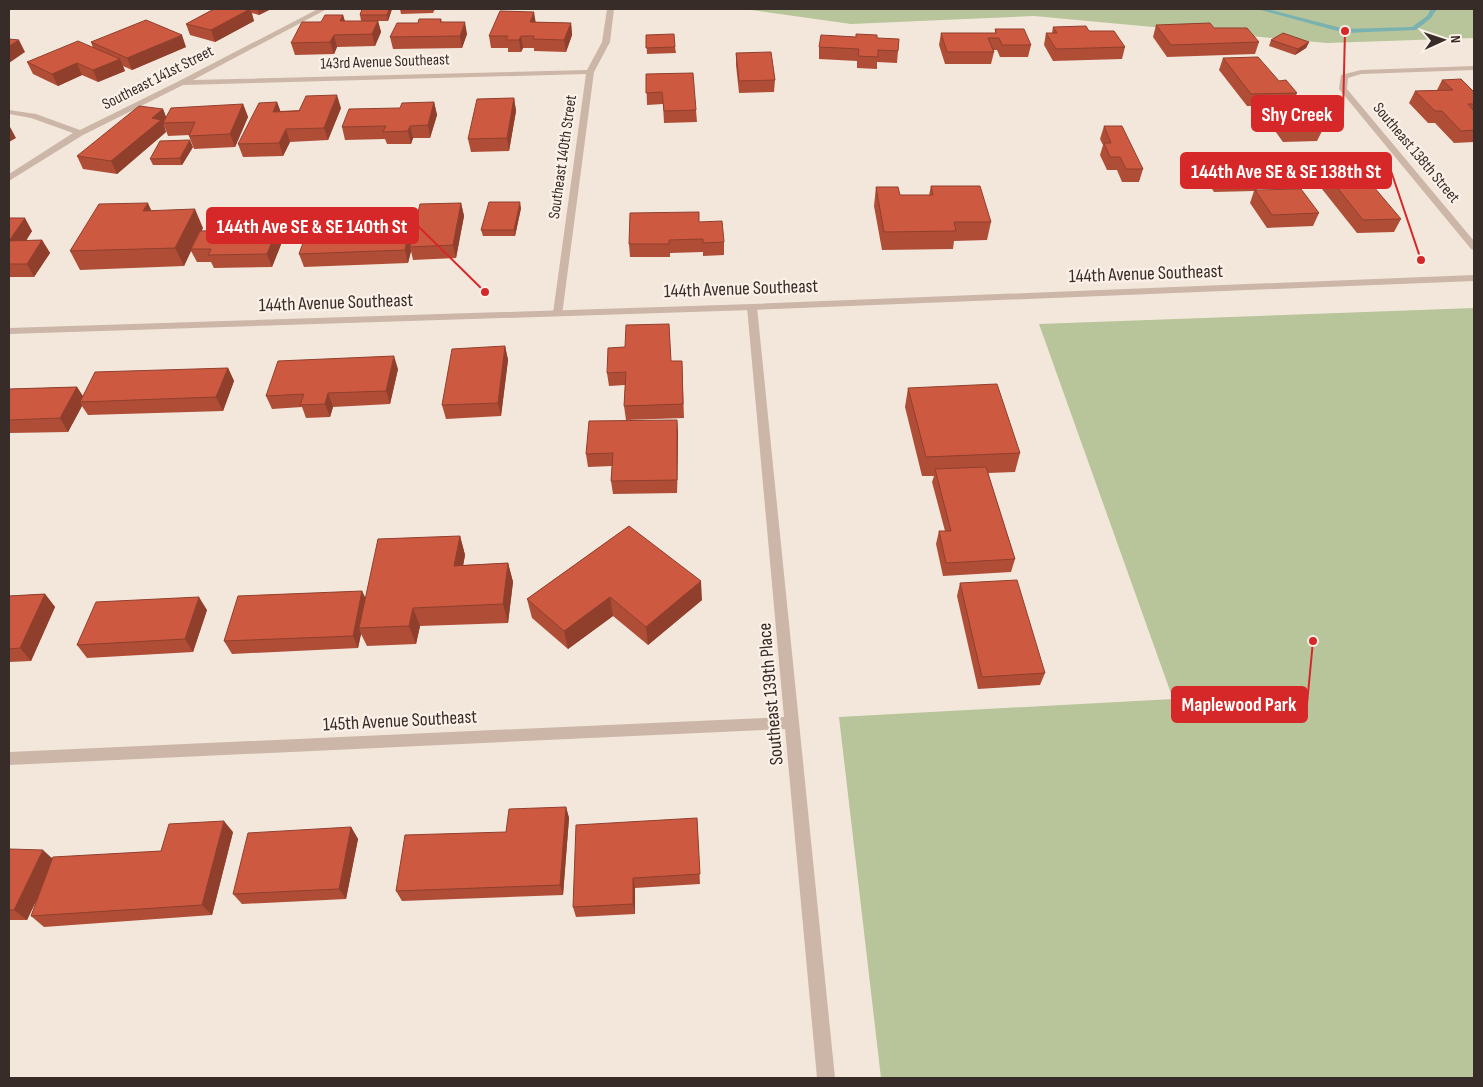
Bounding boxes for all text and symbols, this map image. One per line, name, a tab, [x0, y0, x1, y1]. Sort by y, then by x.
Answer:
north arrow	[1418, 15, 1468, 65]
text: N	[1447, 35, 1464, 44]
street label: Southeast 141st Street	[99, 42, 217, 114]
street label: 143rd Avenue Southeast	[320, 50, 450, 74]
street label: Southeast 140th Street	[545, 94, 581, 220]
callout: Shy Creek	[1252, 96, 1343, 131]
street label: Southeast 138th Street	[1369, 99, 1464, 207]
text: Shy Creek	[1262, 103, 1333, 127]
callout: 144th Ave SE & SE 138th St	[1181, 153, 1391, 188]
text: 144th Ave SE & SE 138th St	[1191, 160, 1381, 184]
callout: 144th Ave SE & SE 140th St	[207, 208, 418, 243]
text: 144th Ave SE & SE 140th St	[217, 215, 408, 239]
street label: 144th Avenue Southeast	[1068, 260, 1224, 288]
street label: 144th Avenue Southeast	[663, 275, 819, 303]
street label: 144th Avenue Southeast	[258, 289, 414, 317]
street label: Southeast 139th Place	[753, 622, 789, 766]
callout: Maplewood Park	[1172, 687, 1307, 722]
text: Maplewood Park	[1182, 693, 1297, 717]
street label: 145th Avenue Southeast	[322, 705, 478, 737]

